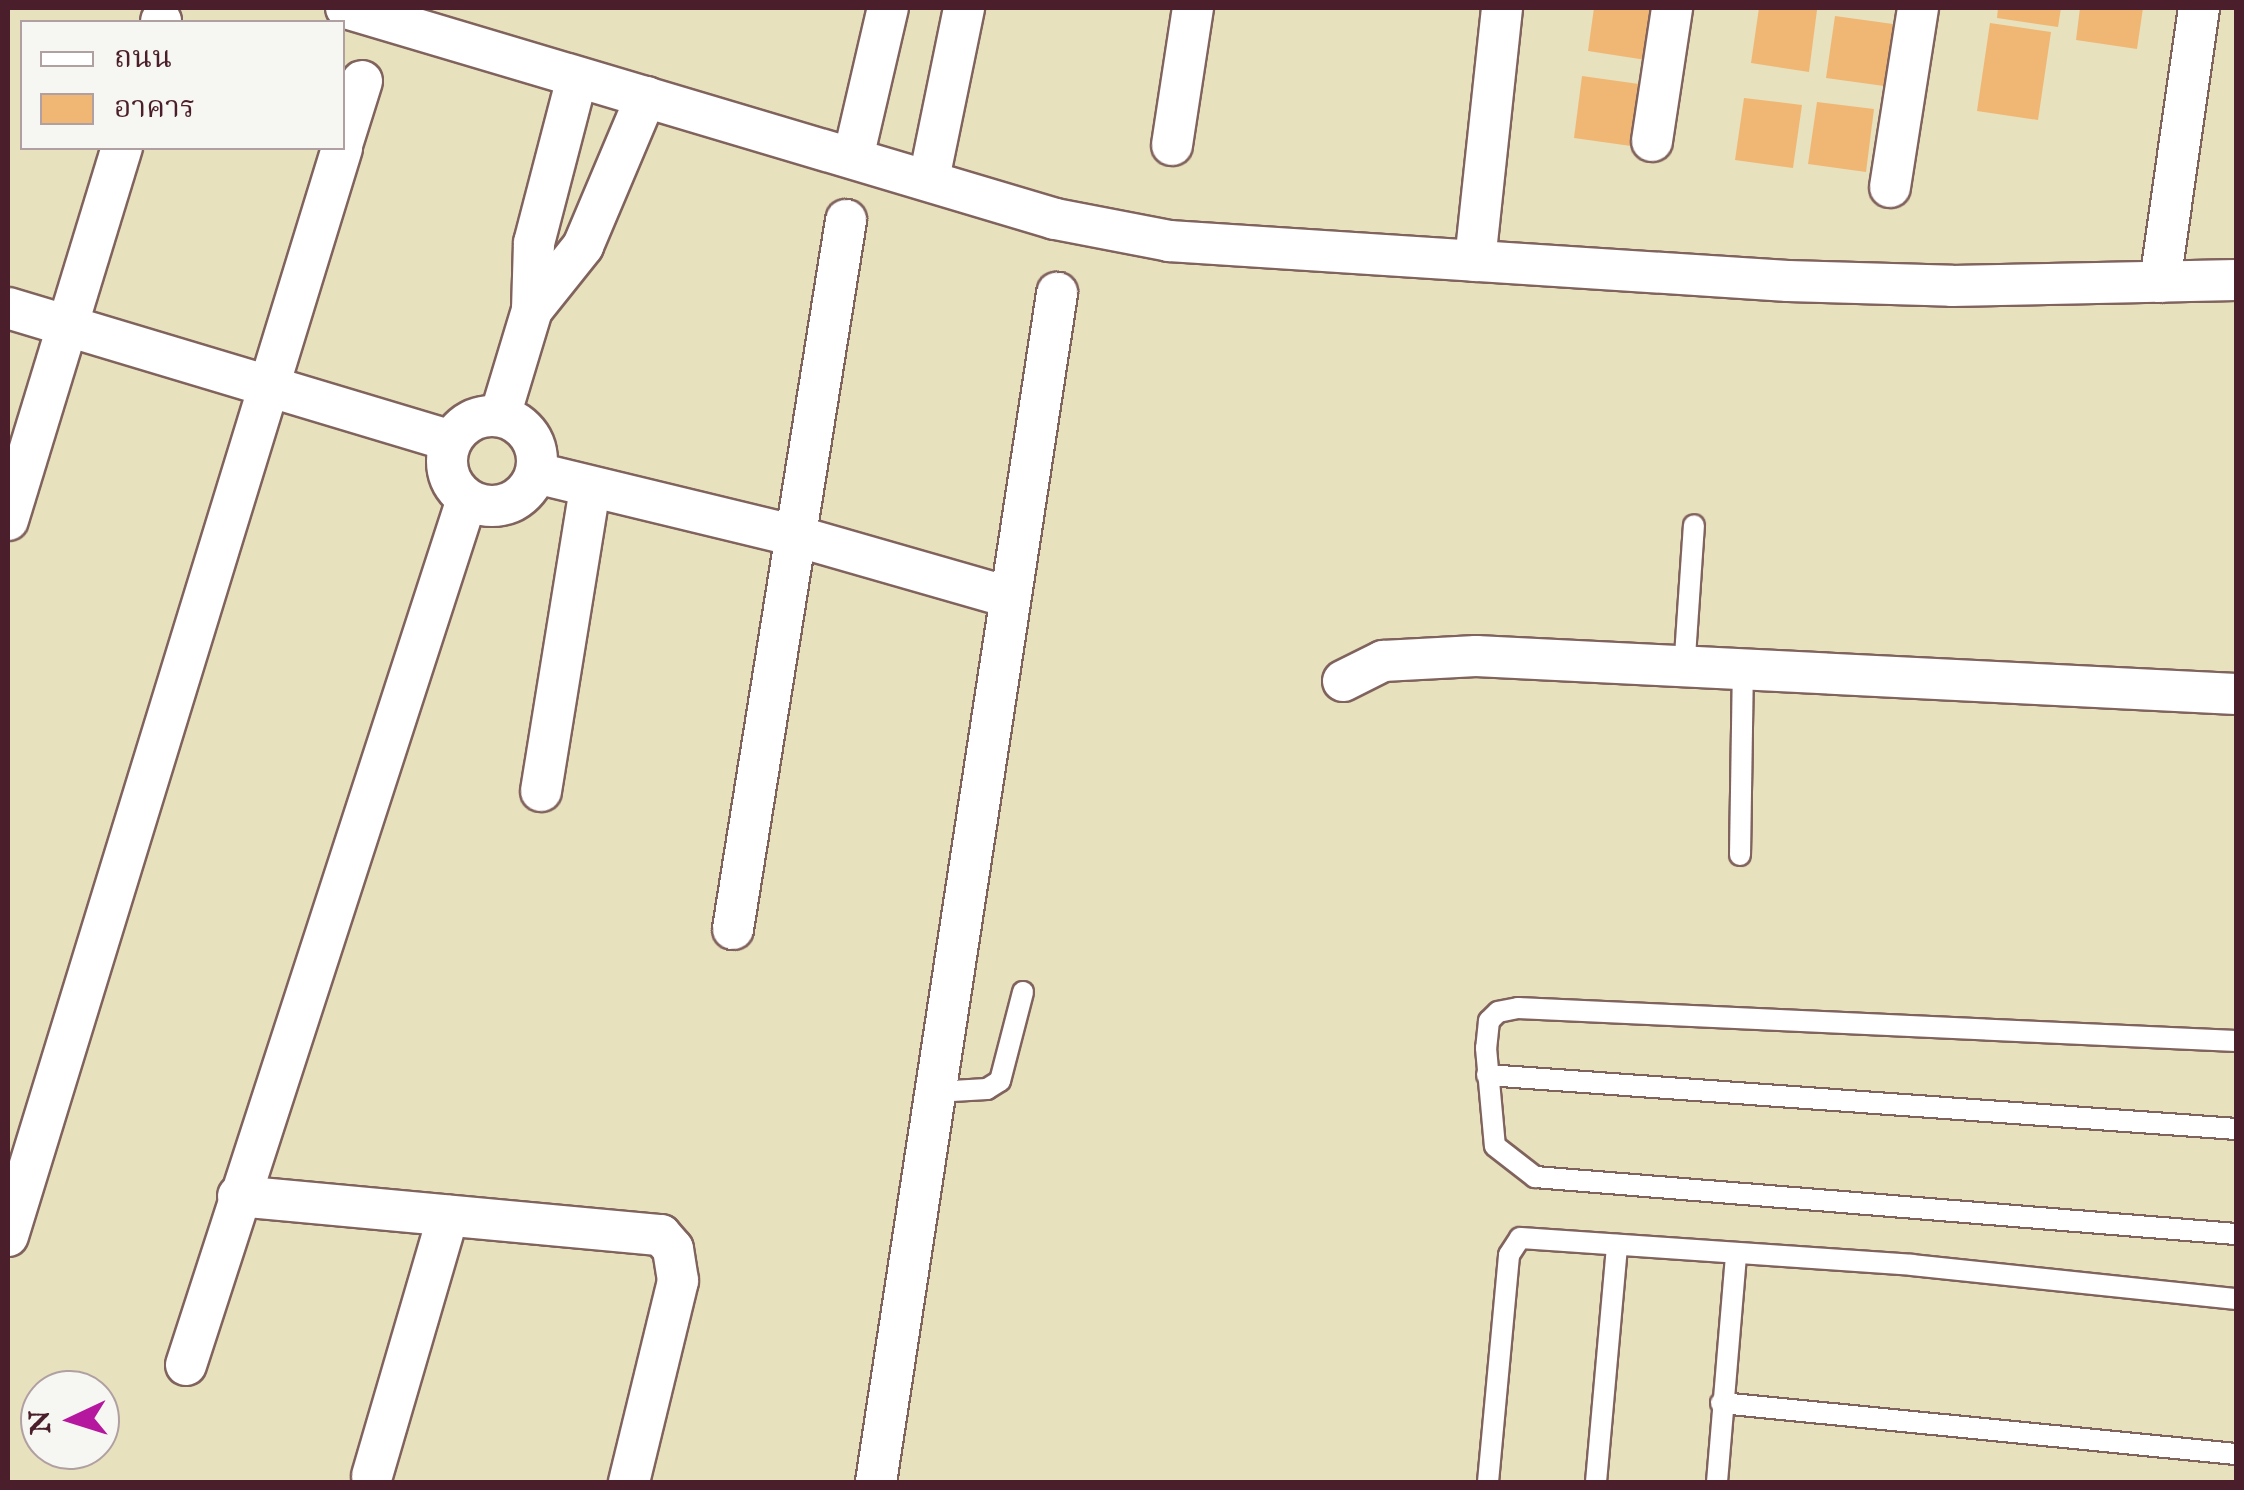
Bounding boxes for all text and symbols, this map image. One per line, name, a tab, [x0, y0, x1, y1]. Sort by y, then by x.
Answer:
legend	[20, 20, 345, 150]
text: ถนน	[114, 40, 172, 78]
text: อาคาร	[114, 90, 195, 128]
north arrow	[20, 1370, 120, 1470]
text: N	[23, 1409, 60, 1435]

